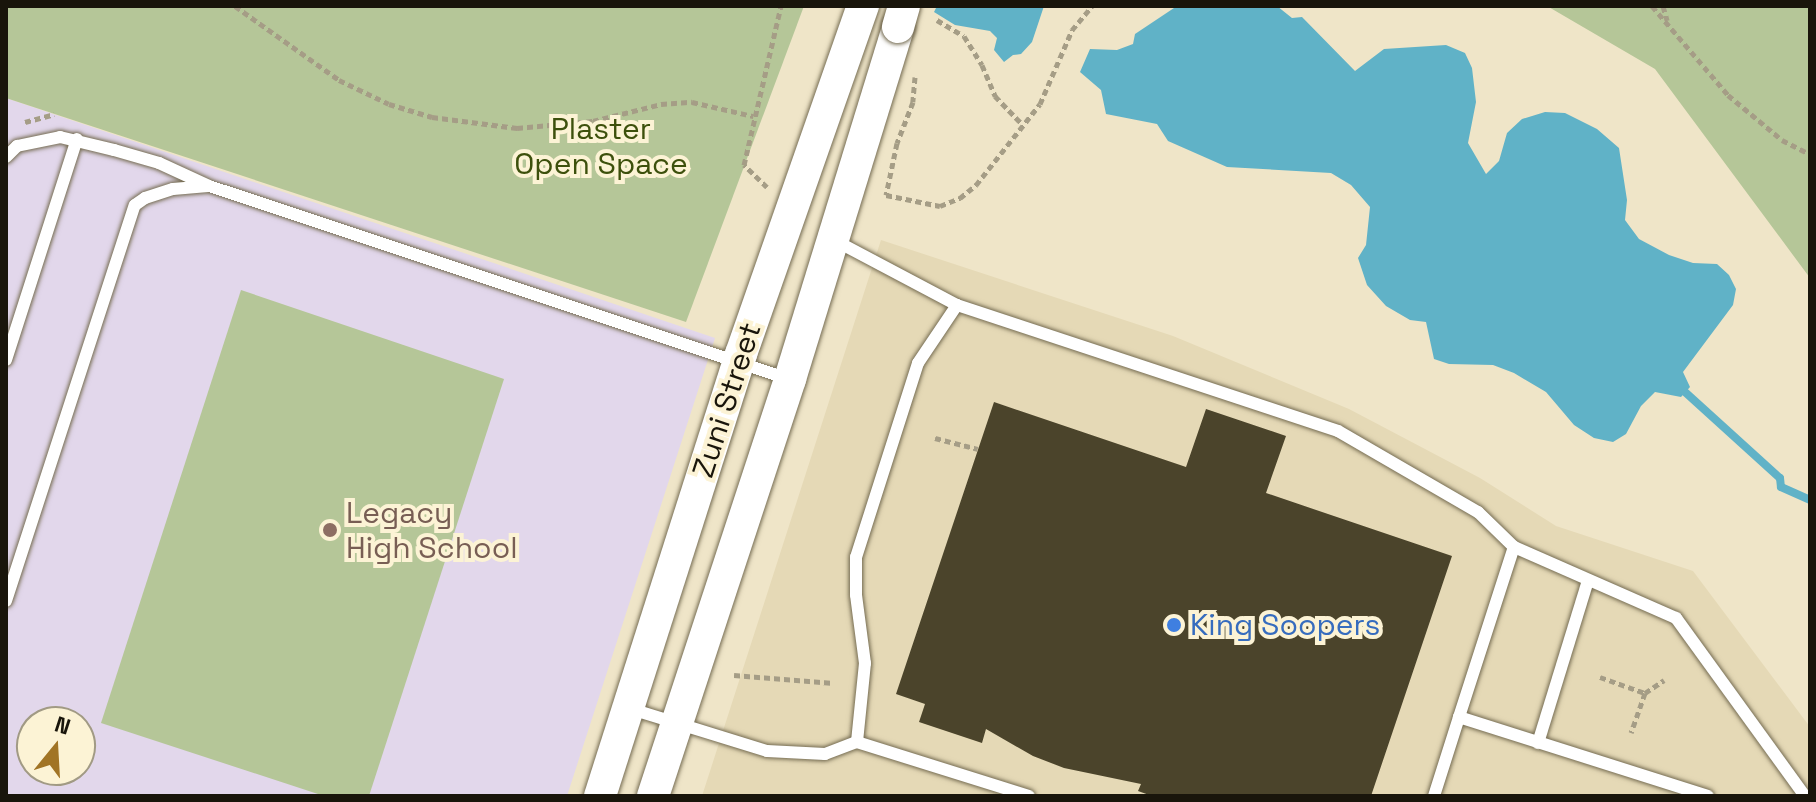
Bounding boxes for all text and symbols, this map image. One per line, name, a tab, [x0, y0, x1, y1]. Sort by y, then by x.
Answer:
park label: Plaster Open Space	[514, 111, 688, 182]
street label: Zuni Street	[685, 318, 769, 482]
place label: Legacy High School	[346, 495, 518, 566]
marker: Legacy High School	[321, 521, 339, 539]
place label: King Soopers	[1190, 607, 1380, 643]
marker: King Soopers	[1165, 616, 1183, 634]
north arrow	[16, 706, 96, 786]
text: N	[51, 709, 74, 741]

